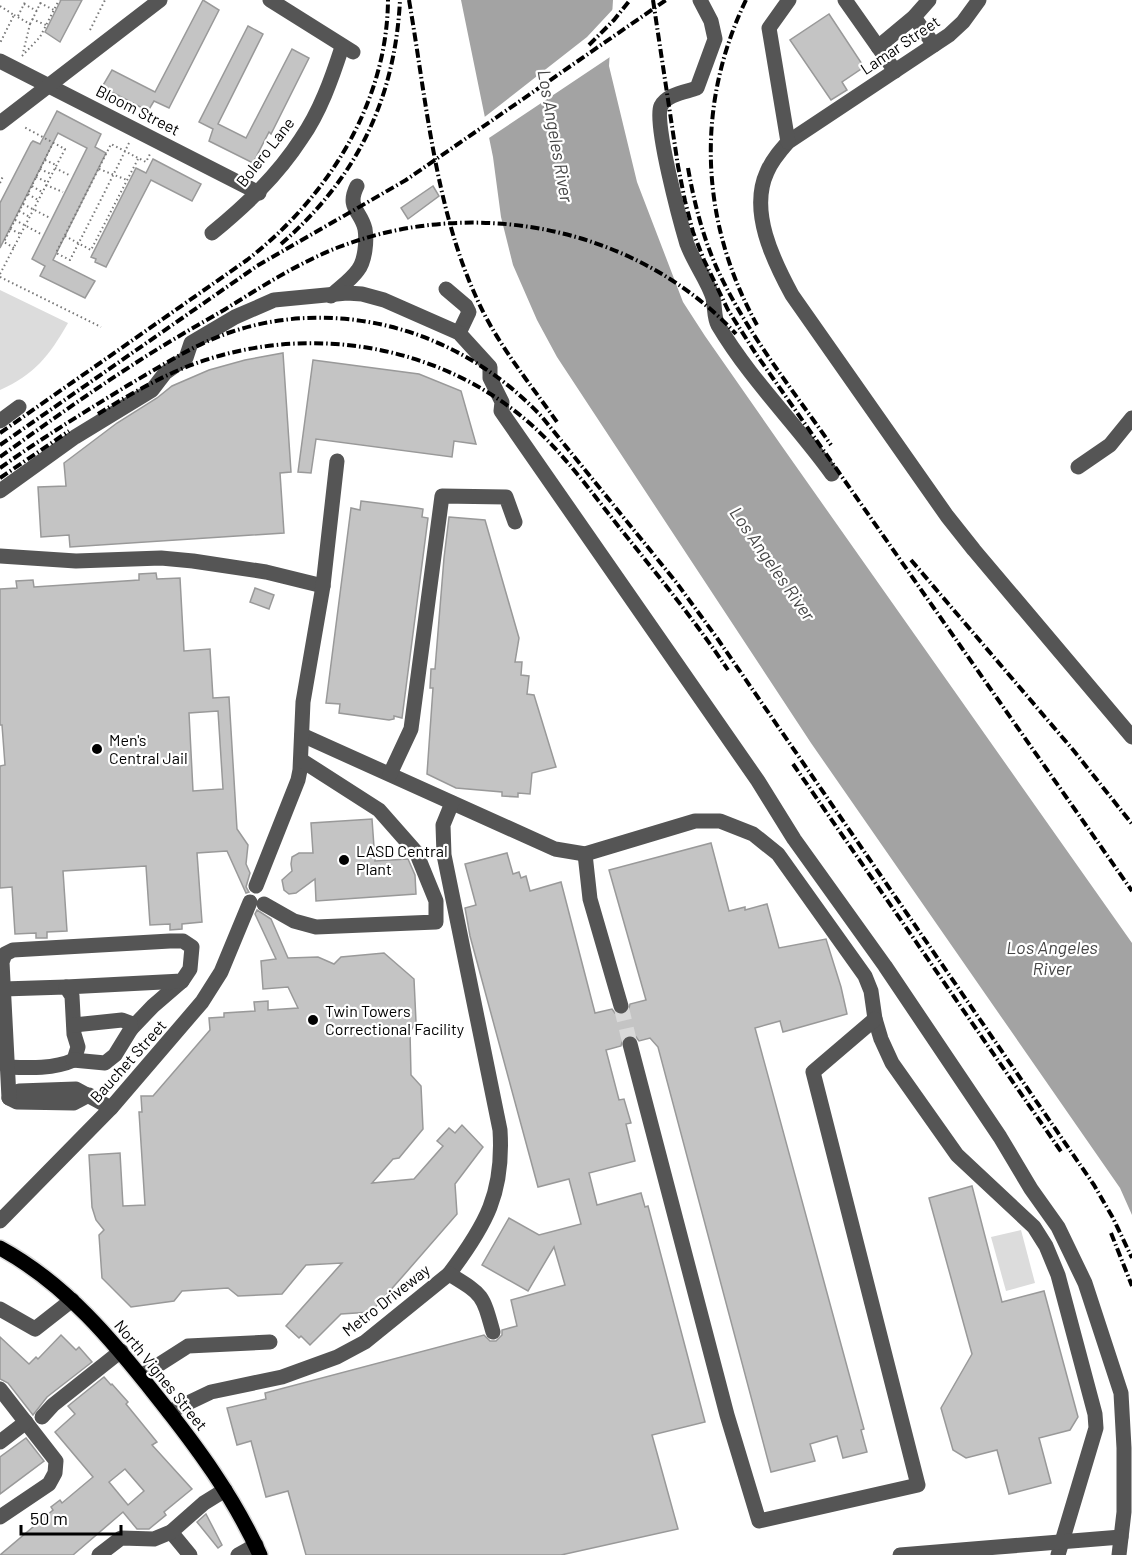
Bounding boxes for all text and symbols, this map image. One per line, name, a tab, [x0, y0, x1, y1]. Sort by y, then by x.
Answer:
street label: Lamar Street	[857, 11, 943, 78]
water label: Los Angeles River	[534, 68, 579, 204]
street label: Bloom Street	[93, 80, 183, 139]
street label: Bolero Lane	[232, 113, 298, 190]
water label: Los Angeles River	[725, 502, 821, 625]
place label: Men's Central Jail	[109, 730, 188, 767]
marker: Men's Central Jail	[90, 742, 104, 756]
place label: LASD Central Plant	[356, 841, 448, 878]
marker: LASD Central Plant	[337, 853, 351, 867]
water label: Los Angeles River	[1006, 936, 1098, 979]
place label: Twin Towers Correctional Facility	[325, 1001, 465, 1038]
marker: Twin Towers Correctional Facility	[306, 1013, 320, 1027]
street label: Bauchet Street	[86, 1015, 170, 1106]
street label: Metro Driveway	[338, 1259, 434, 1340]
street label: North Vignes Street	[111, 1316, 212, 1434]
scale bar	[21, 1498, 122, 1536]
text: 50 m	[30, 1507, 68, 1529]

